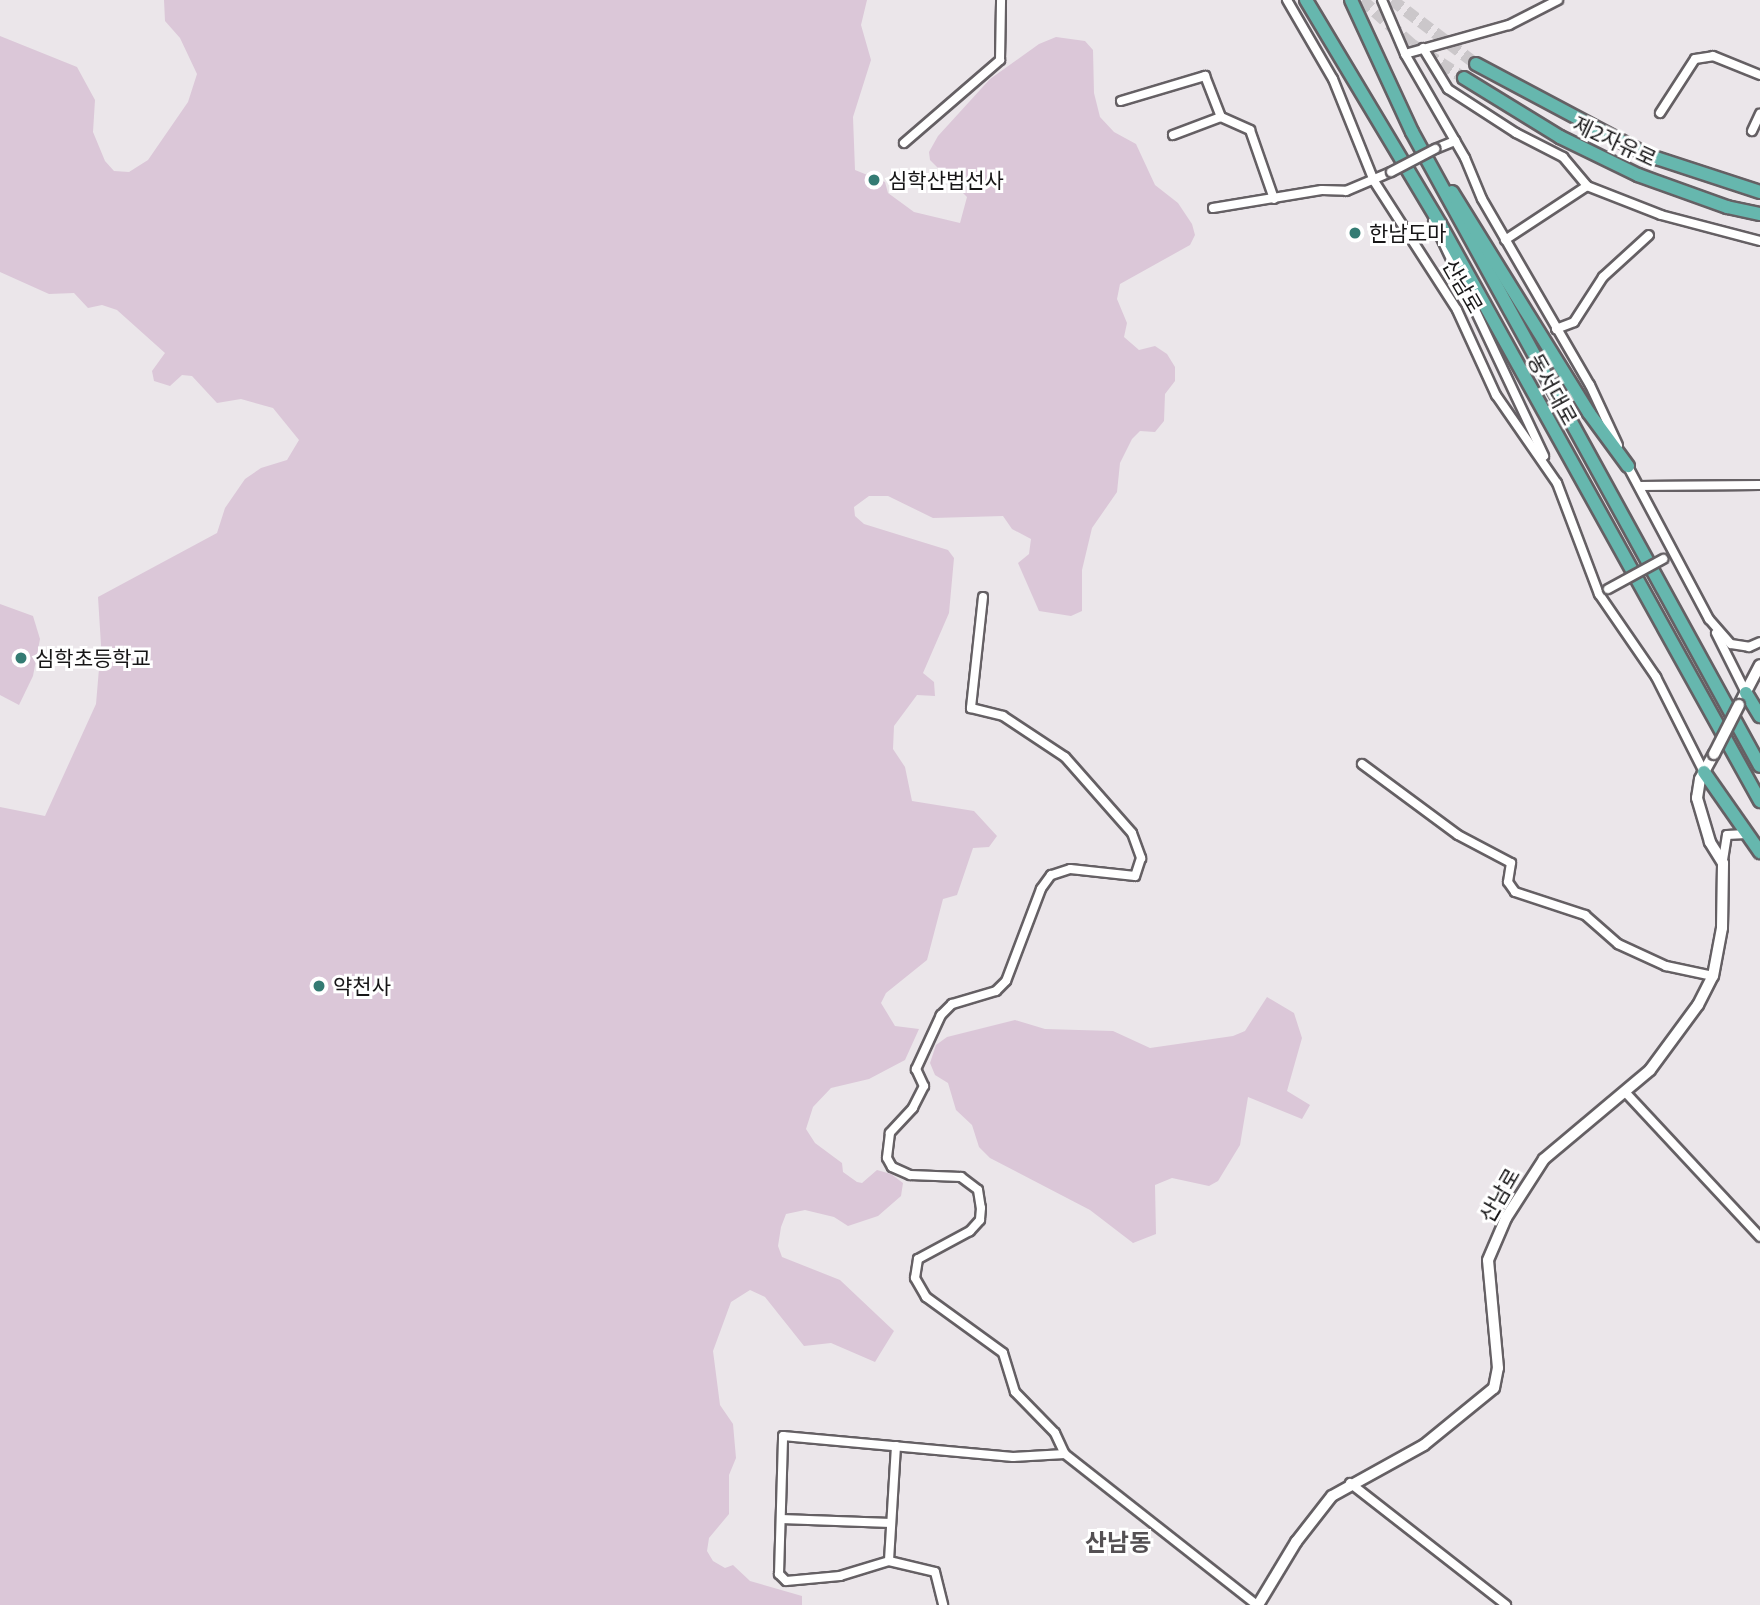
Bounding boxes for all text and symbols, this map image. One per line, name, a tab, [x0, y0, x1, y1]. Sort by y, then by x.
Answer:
street label: 제2자유로	[1569, 111, 1661, 171]
place label: 심학산법선사	[888, 167, 1004, 193]
marker: 심학산법선사	[866, 172, 882, 188]
place label: 한남도마	[1369, 220, 1446, 246]
marker: 한남도마	[1347, 225, 1363, 241]
street label: 산남로	[1438, 255, 1488, 317]
street label: 동서대로	[1523, 349, 1583, 429]
place label: 심학초등학교	[35, 645, 151, 671]
marker: 심학초등학교	[13, 650, 29, 666]
place label: 약천사	[333, 973, 391, 999]
marker: 약천사	[311, 978, 327, 994]
street label: 산남로	[1474, 1164, 1524, 1226]
district label: 산남동	[1085, 1528, 1151, 1556]

